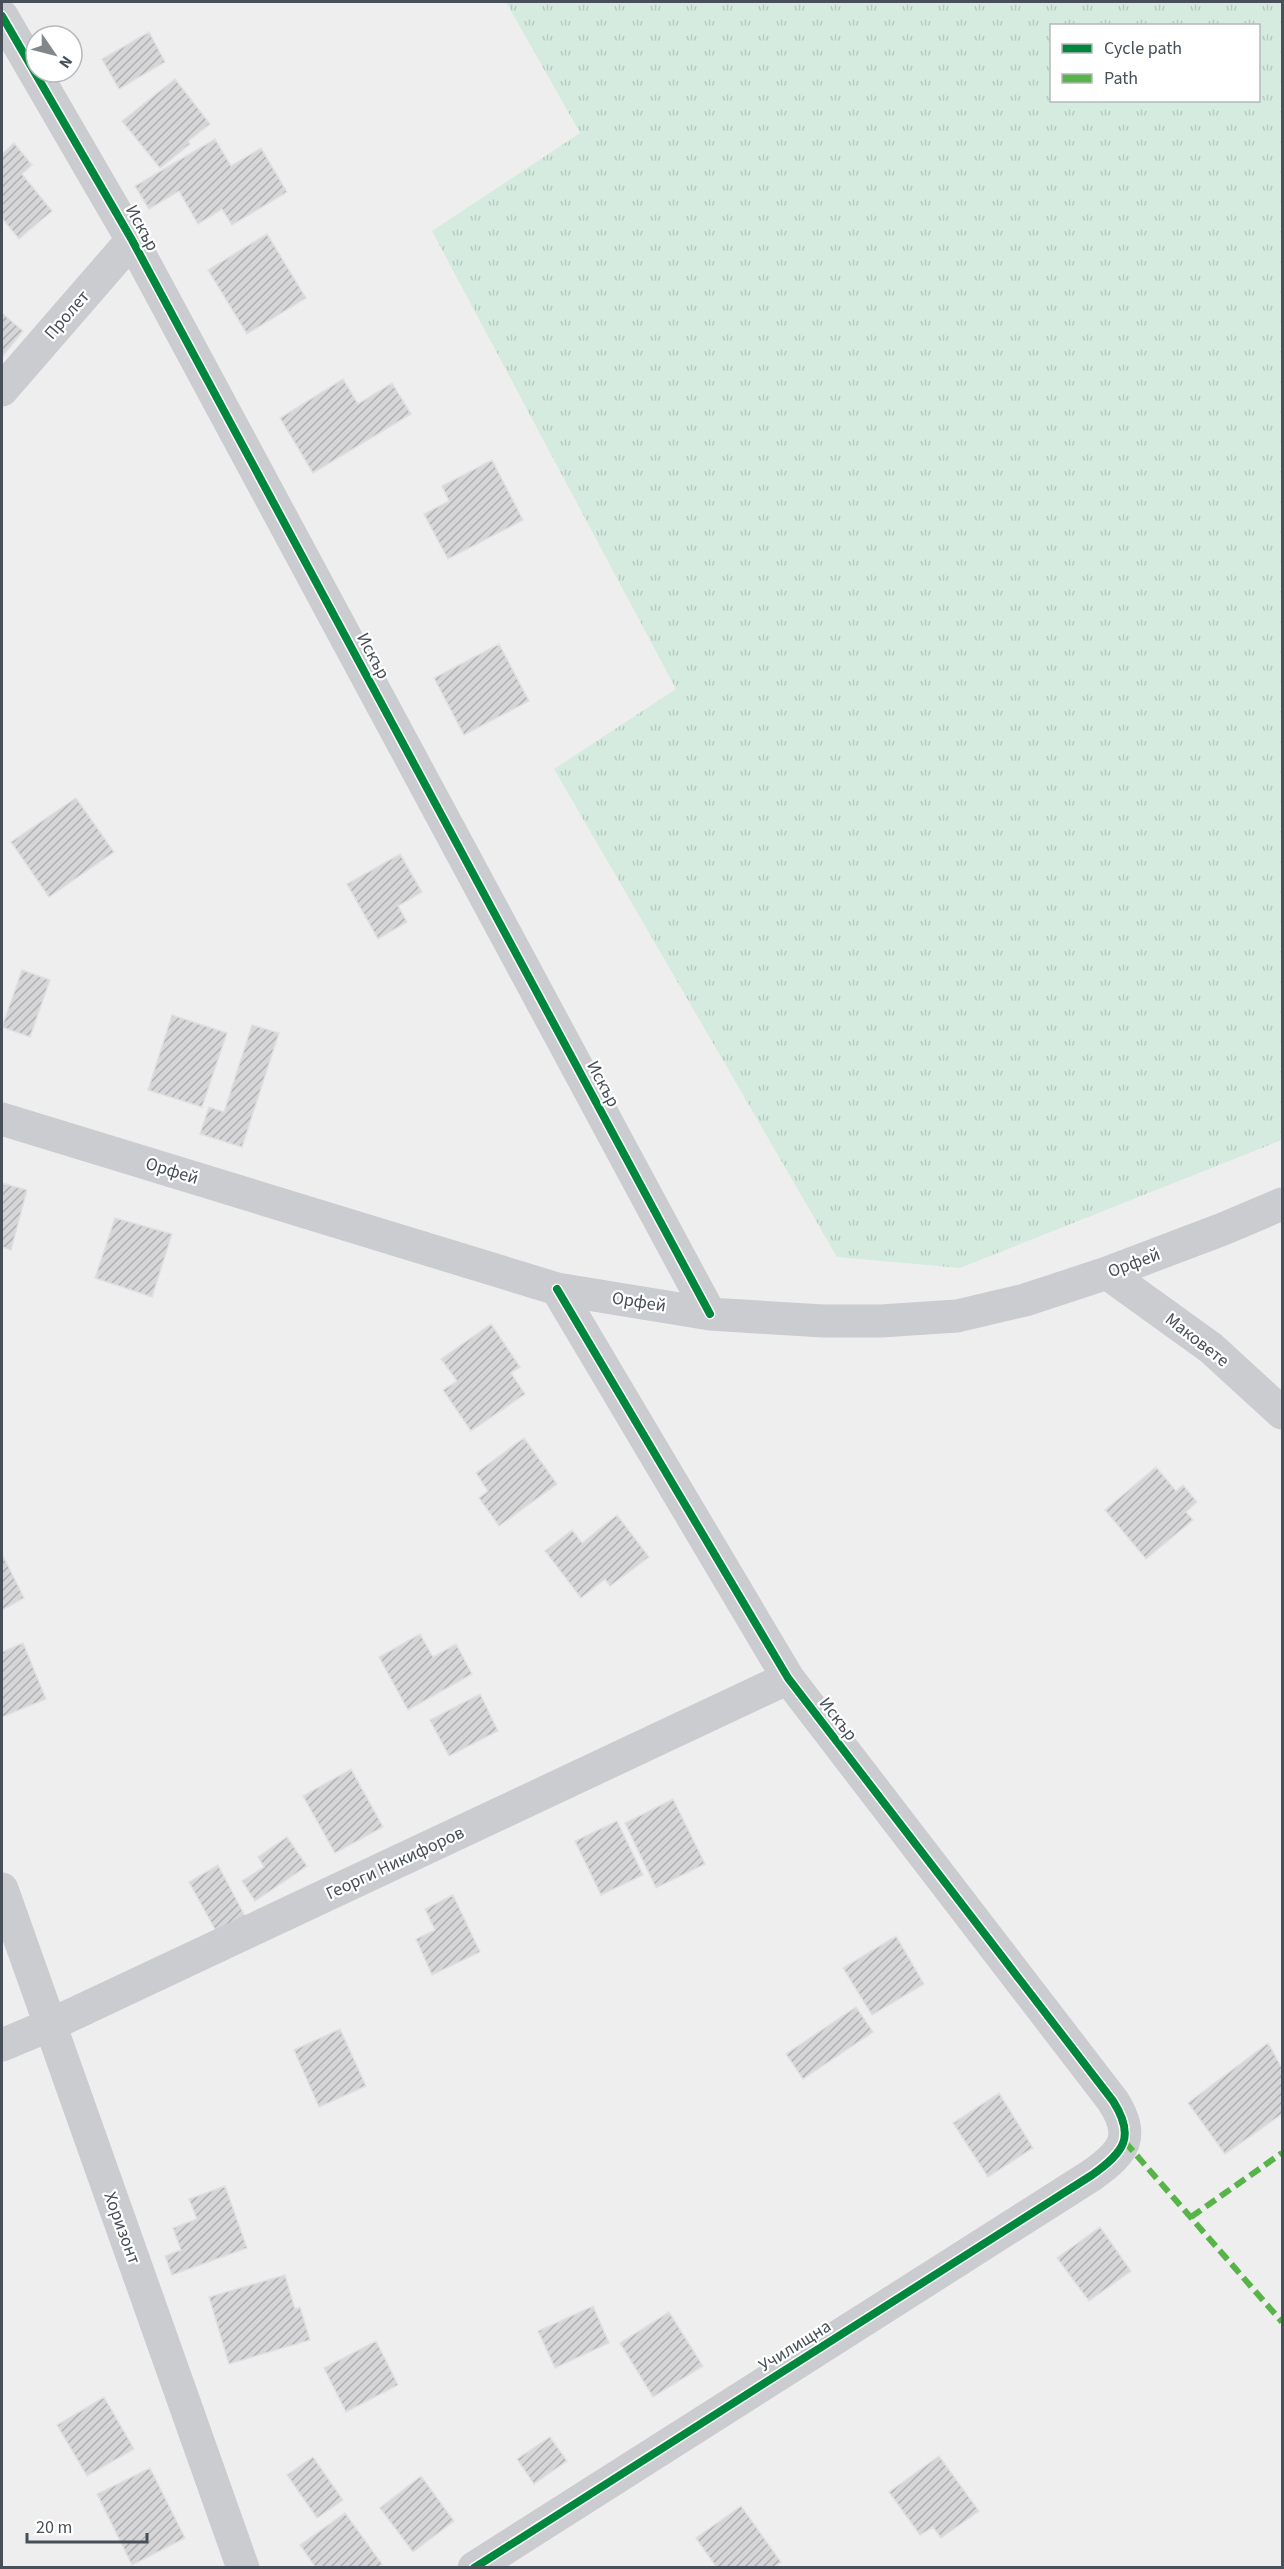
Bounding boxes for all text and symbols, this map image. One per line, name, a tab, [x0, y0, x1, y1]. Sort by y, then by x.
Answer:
north arrow	[24, 24, 84, 84]
legend	[1050, 24, 1260, 102]
text: Cycle path	[1104, 36, 1182, 61]
text: N	[53, 51, 78, 73]
text: Path	[1104, 66, 1138, 91]
street label: Искър	[119, 200, 165, 256]
street label: Пролет	[39, 285, 95, 345]
street label: Искър	[350, 628, 396, 684]
street label: Искър	[580, 1056, 626, 1112]
street label: Орфей	[142, 1151, 202, 1191]
street label: Орфей	[1104, 1242, 1164, 1284]
street label: Орфей	[610, 1285, 668, 1319]
street label: Маковете	[1160, 1307, 1234, 1373]
street label: Искър	[813, 1692, 863, 1746]
street label: Георги Никифоров	[322, 1820, 468, 1906]
street label: Хоризонт	[97, 2188, 147, 2268]
street label: Училищна	[754, 2314, 836, 2378]
scale bar	[27, 2506, 147, 2544]
text: 20 m	[36, 2515, 72, 2540]

